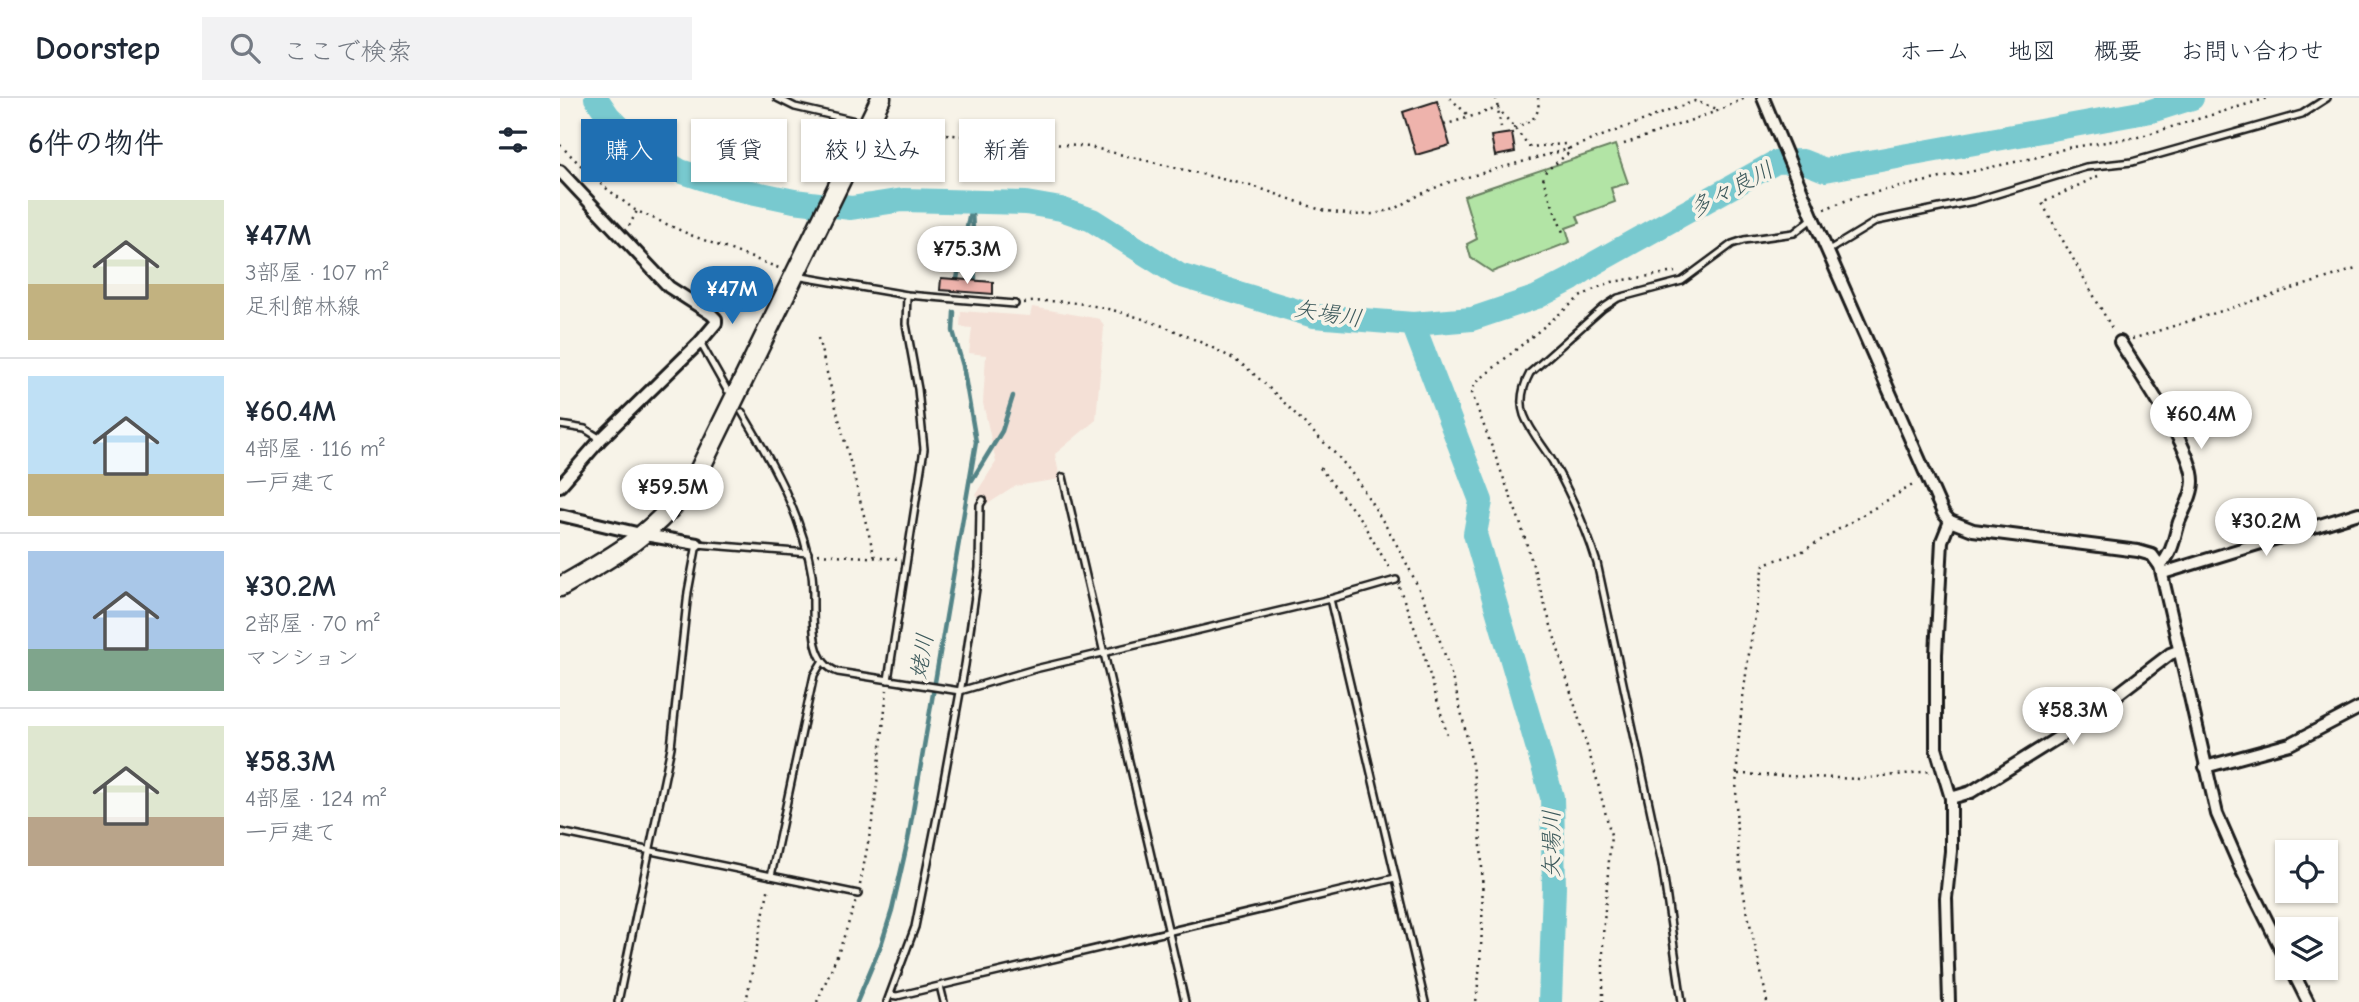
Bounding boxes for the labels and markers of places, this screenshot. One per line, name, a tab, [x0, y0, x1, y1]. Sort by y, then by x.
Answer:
pin: ¥75.3M	[910, 226, 1024, 286]
pin: ¥47M	[691, 266, 773, 326]
pin: ¥60.4M	[2144, 392, 2258, 451]
pin: ¥59.5M	[616, 464, 730, 524]
pin: ¥30.2M	[2209, 498, 2323, 558]
pin: ¥58.3M	[2016, 688, 2130, 747]

